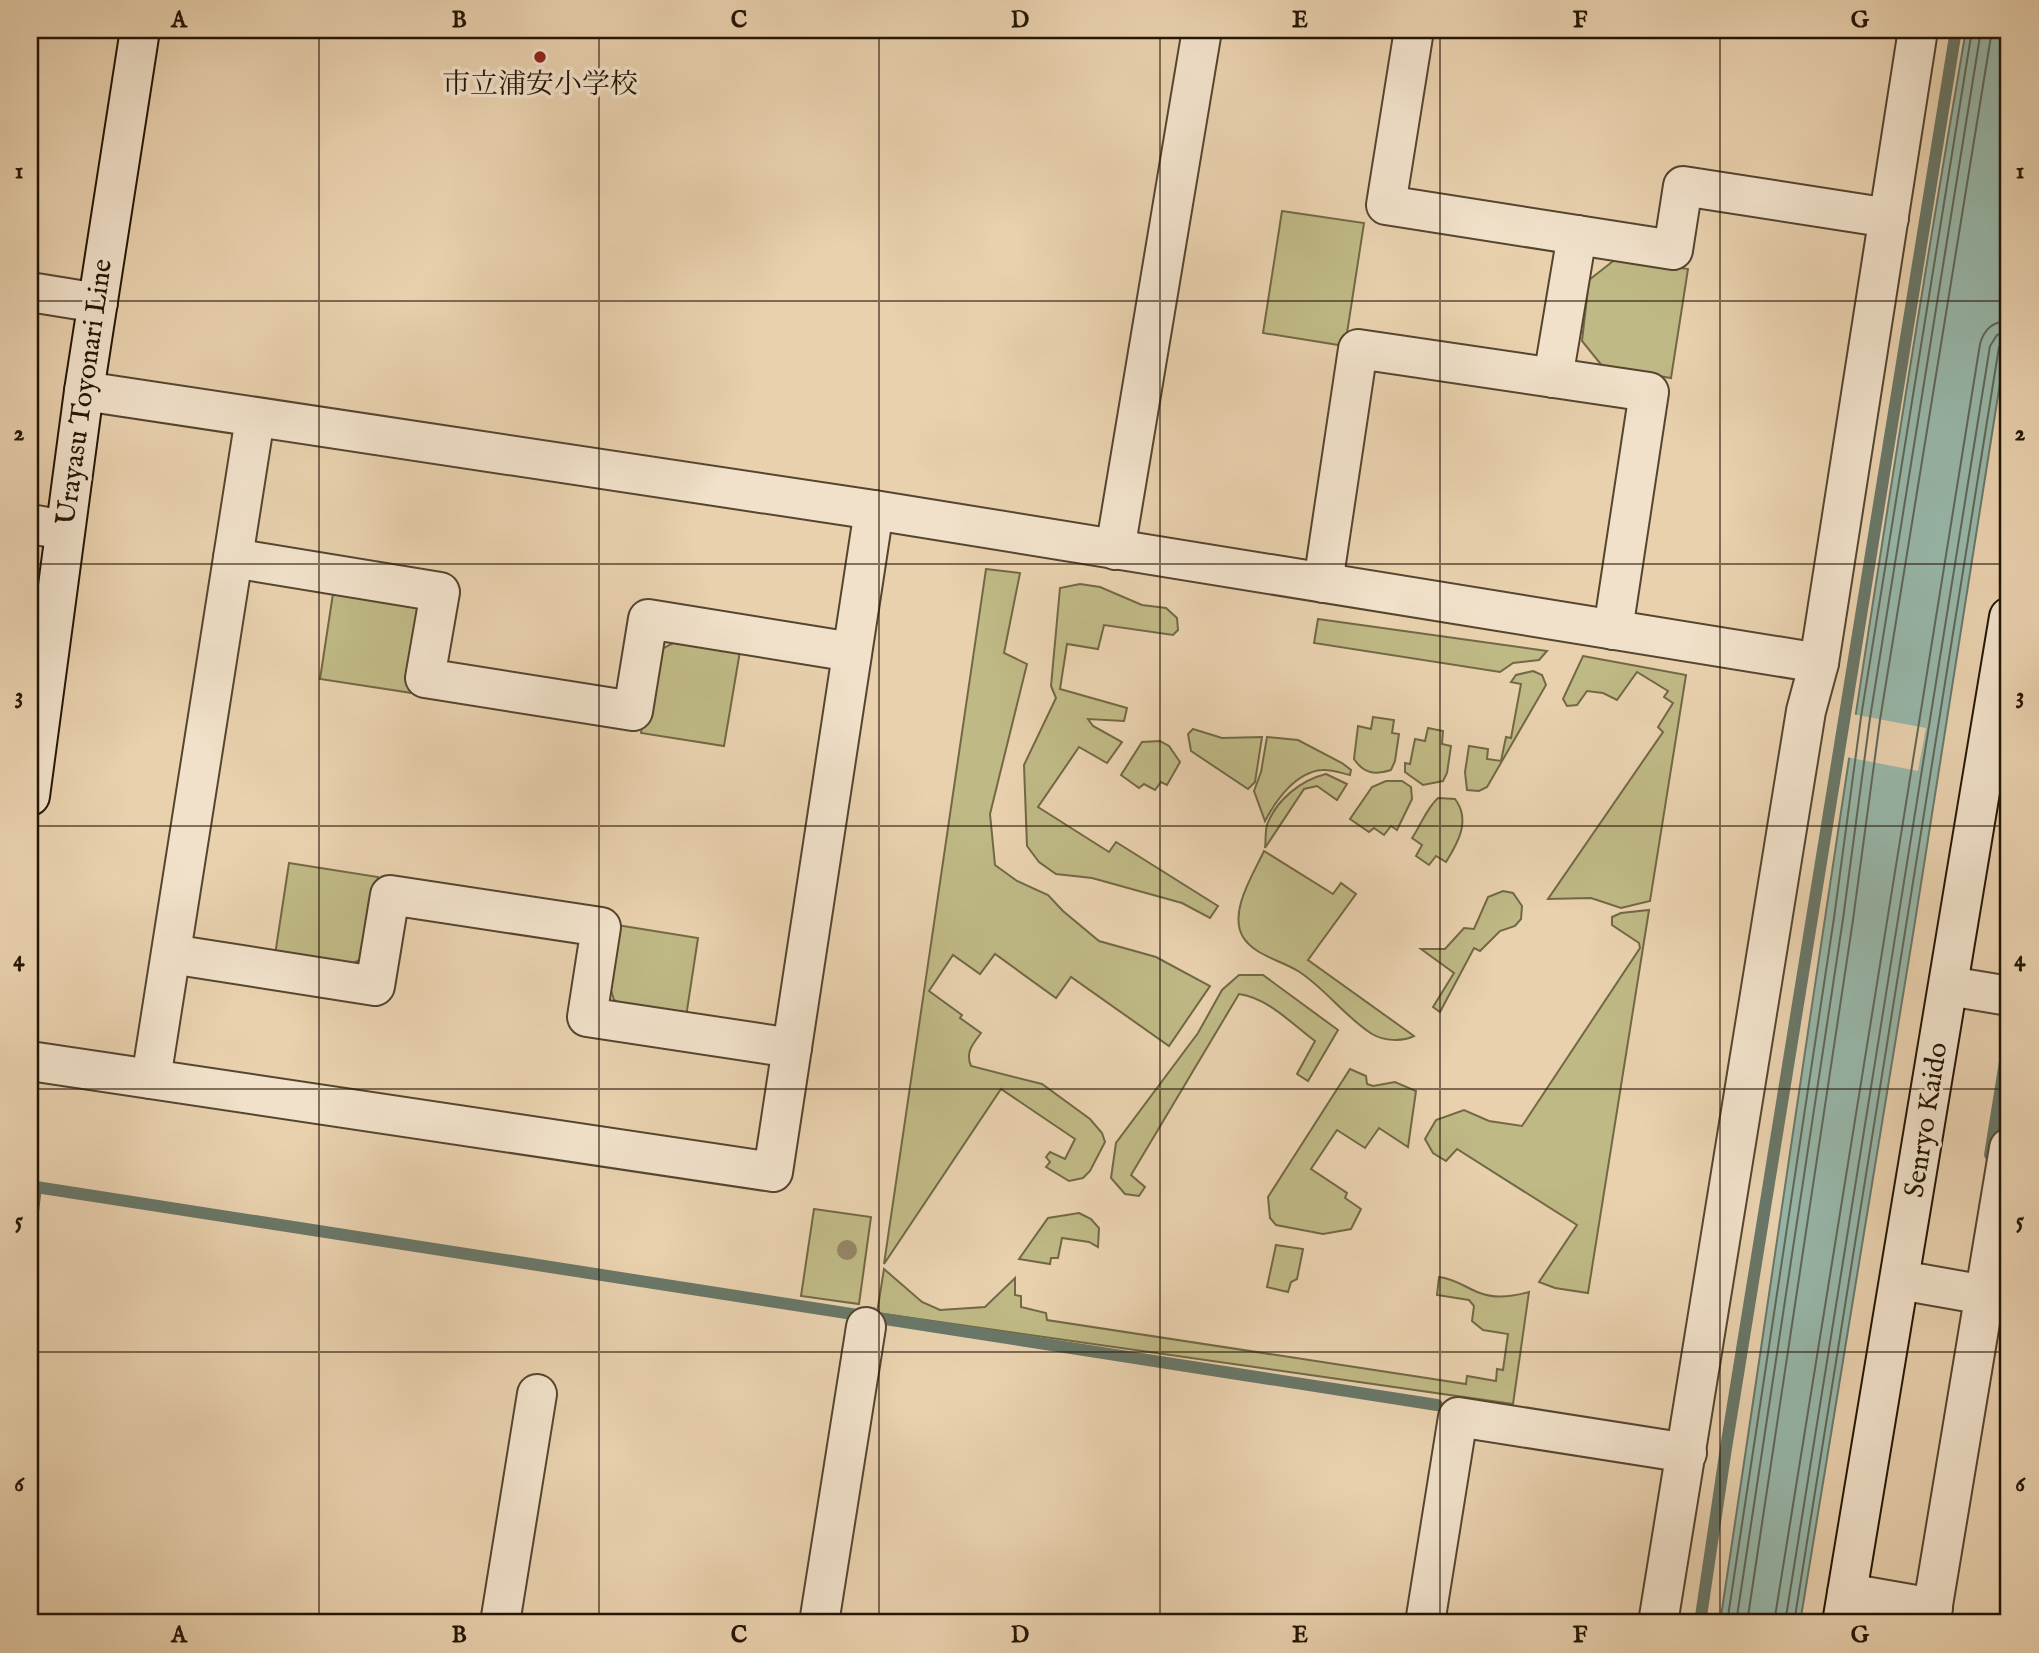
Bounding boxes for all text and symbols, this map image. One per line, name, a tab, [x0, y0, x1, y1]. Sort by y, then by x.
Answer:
text: A	[170, 6, 188, 35]
text: B	[451, 6, 467, 35]
text: C	[731, 6, 748, 35]
text: D	[1011, 6, 1029, 35]
text: E	[1292, 6, 1308, 35]
text: F	[1573, 6, 1588, 35]
text: G	[1851, 6, 1870, 35]
marker: 市立浦安小学校	[532, 49, 548, 65]
place label: 市立浦安小学校	[442, 68, 638, 103]
text: 1	[15, 157, 23, 186]
text: 1	[2016, 157, 2024, 186]
street label: Urayasu Toyonari Line	[49, 257, 121, 527]
text: 2	[14, 419, 25, 448]
text: 2	[2015, 419, 2026, 448]
text: 3	[15, 682, 23, 711]
text: 3	[2016, 682, 2024, 711]
text: 4	[13, 945, 25, 974]
text: 4	[2014, 945, 2026, 974]
street label: Senryo Kaido	[1897, 1040, 1957, 1200]
text: 5	[15, 1207, 24, 1236]
text: 5	[2016, 1207, 2025, 1236]
text: 6	[14, 1470, 25, 1499]
text: 6	[2015, 1470, 2026, 1499]
text: A	[170, 1621, 188, 1650]
text: B	[451, 1621, 467, 1650]
text: C	[731, 1621, 748, 1650]
text: D	[1011, 1621, 1029, 1650]
text: E	[1292, 1621, 1308, 1650]
text: F	[1573, 1621, 1588, 1650]
text: G	[1851, 1621, 1870, 1650]

